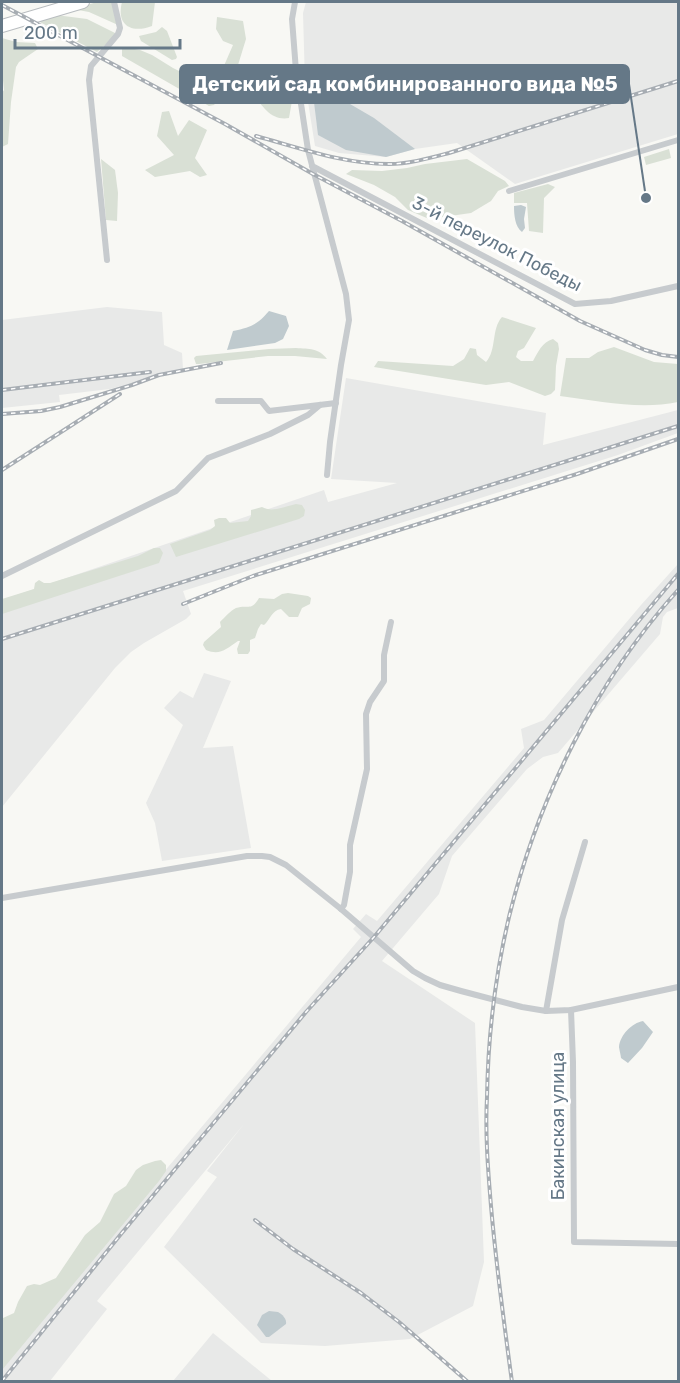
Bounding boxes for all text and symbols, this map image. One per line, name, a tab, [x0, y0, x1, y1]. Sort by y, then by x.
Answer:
scale bar	[15, 12, 180, 50]
text: 200 m	[24, 22, 78, 44]
callout: Детский сад комбинированного вида №5	[180, 65, 629, 103]
text: Детский сад комбинированного вида №5	[192, 72, 618, 96]
street label: 3-й переулок Победы	[408, 192, 586, 296]
street label: Бакинская улица	[547, 1052, 569, 1200]

